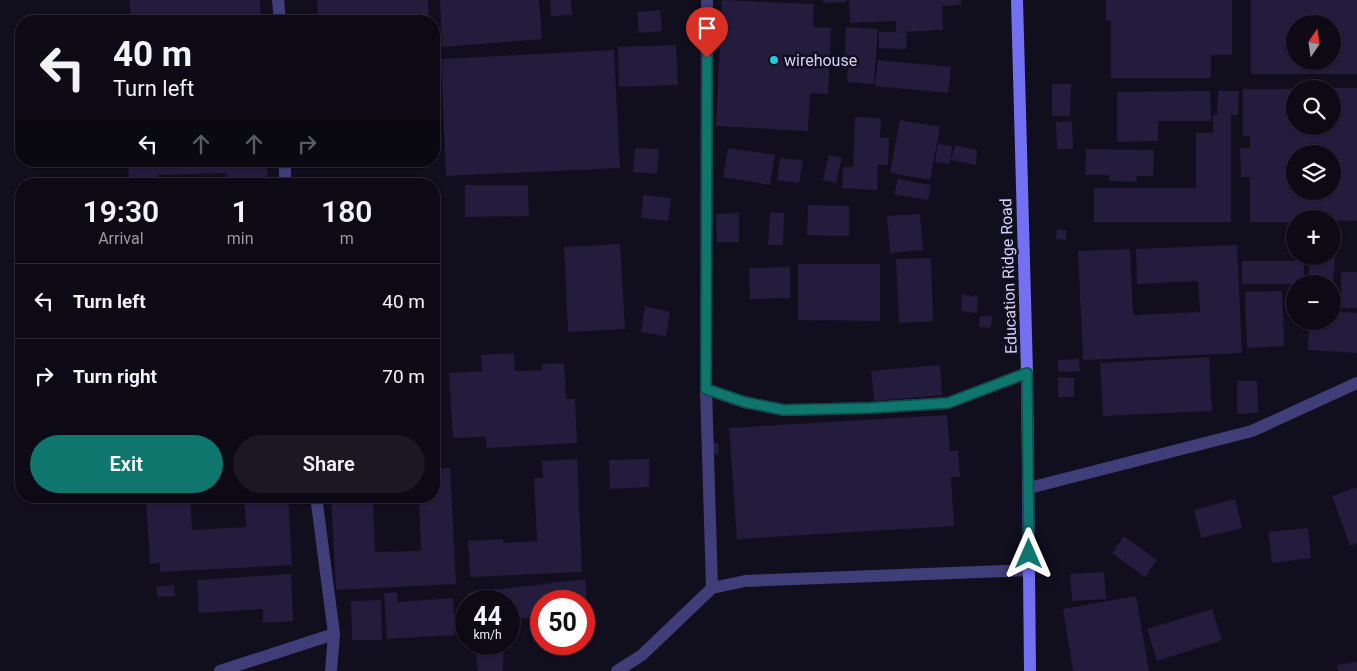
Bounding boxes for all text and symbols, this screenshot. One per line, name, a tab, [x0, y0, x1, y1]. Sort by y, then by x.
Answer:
pin	[686, 7, 728, 58]
icon: arrive	[693, 14, 721, 42]
north arrow	[1286, 15, 1341, 70]
map controls	[1286, 15, 1341, 330]
text: 40 m	[113, 34, 192, 75]
icon: left	[30, 35, 95, 100]
place label: wirehouse	[784, 51, 857, 70]
marker: wirehouse	[768, 54, 780, 66]
text: Turn left	[113, 76, 194, 101]
button: search	[1286, 80, 1341, 135]
icon: left	[134, 130, 162, 158]
icon: ahead	[187, 130, 215, 158]
icon: ahead	[240, 130, 268, 158]
icon: right	[293, 130, 321, 158]
button: layers	[1286, 145, 1341, 200]
text: 19:30	[83, 194, 159, 229]
text: 1	[232, 194, 249, 229]
text: 180	[321, 194, 372, 229]
street label: Education Ridge Road	[996, 198, 1021, 354]
button: +	[1286, 210, 1341, 265]
text: Arrival	[98, 229, 144, 248]
text: min	[227, 229, 254, 248]
text: m	[340, 229, 354, 248]
button: −	[1286, 275, 1341, 330]
icon: left	[30, 287, 58, 315]
text: Turn left	[73, 290, 146, 313]
text: 40 m	[382, 290, 425, 313]
icon: right	[30, 362, 58, 390]
text: Turn right	[73, 365, 157, 388]
text: 70 m	[382, 365, 425, 388]
button: Exit	[30, 435, 223, 493]
button: Share	[233, 435, 425, 493]
position arrow	[1002, 527, 1054, 579]
speed limit sign: 50	[530, 590, 595, 655]
text: 44	[473, 602, 502, 631]
text: km/h	[473, 628, 502, 642]

